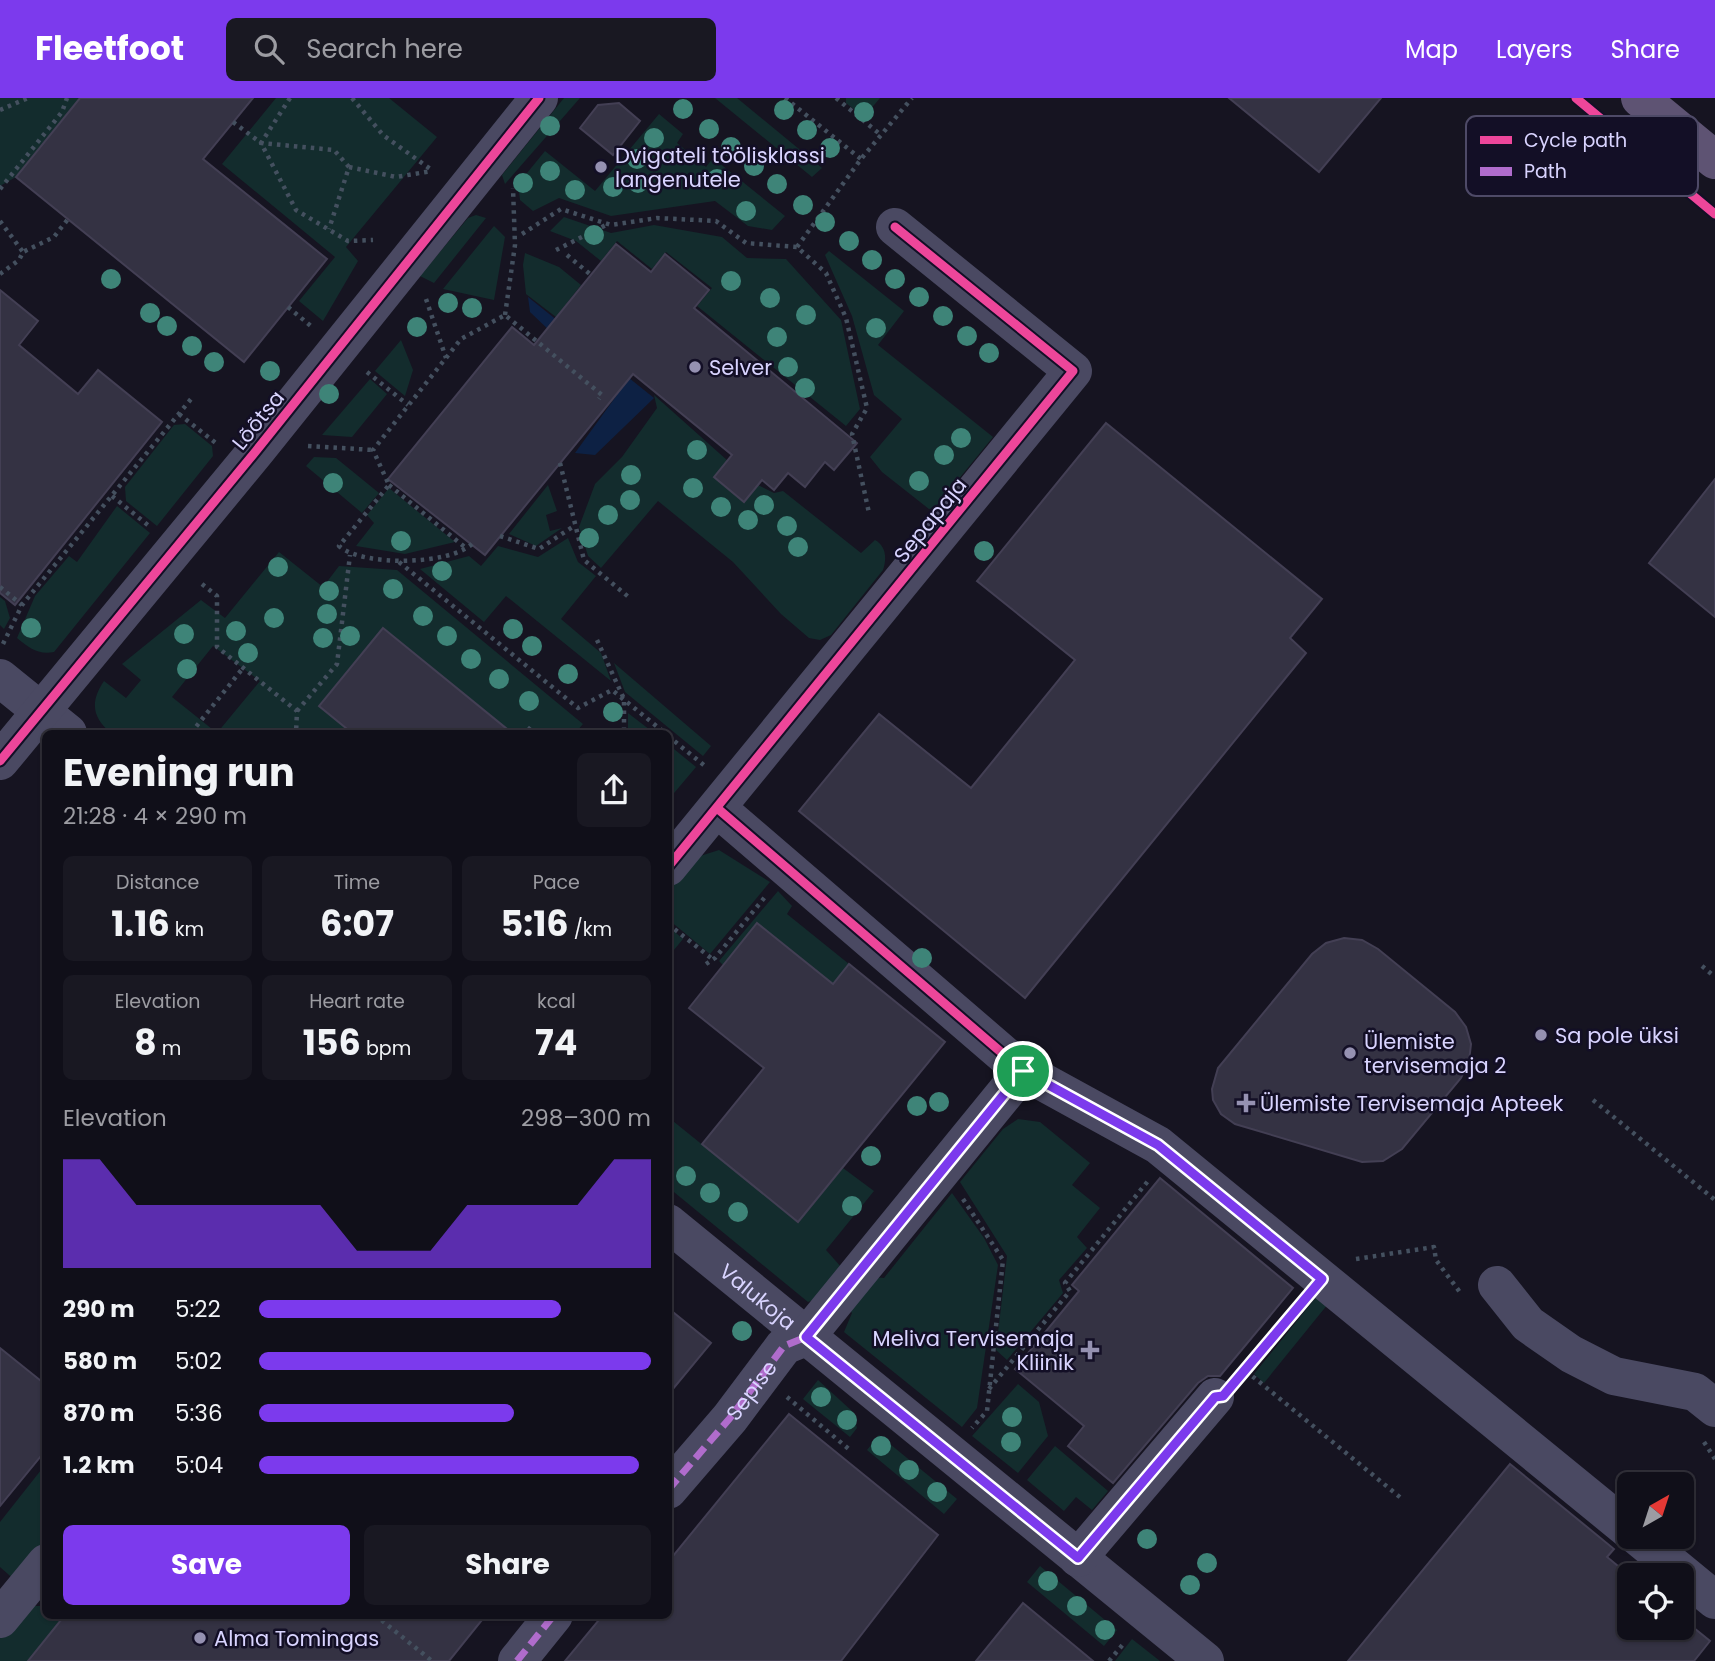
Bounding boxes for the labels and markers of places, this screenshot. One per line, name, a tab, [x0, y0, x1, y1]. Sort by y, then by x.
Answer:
place label: Dvigateli töölisklassi langenutele	[615, 141, 825, 194]
marker: Dvigateli töölisklassi langenutele	[593, 159, 609, 175]
place label: Selver	[709, 353, 772, 382]
marker: Selver	[687, 359, 703, 375]
place label: Sa pole üksi	[1555, 1021, 1679, 1050]
place label: Ülemiste tervisemaja 2	[1364, 1027, 1506, 1080]
marker: Sa pole üksi	[1533, 1027, 1549, 1043]
pin	[993, 1041, 1053, 1101]
marker: Ülemiste tervisemaja 2	[1342, 1045, 1358, 1061]
place label: Ülemiste Tervisemaja Apteek	[1260, 1089, 1563, 1118]
marker: Ülemiste Tervisemaja Apteek	[1238, 1095, 1254, 1111]
place label: Meliva Tervisemaja Kliinik	[873, 1324, 1074, 1377]
marker: Meliva Tervisemaja Kliinik	[1080, 1340, 1100, 1360]
place label: Alma Tomingas	[214, 1624, 379, 1653]
marker: Alma Tomingas	[192, 1630, 208, 1646]

